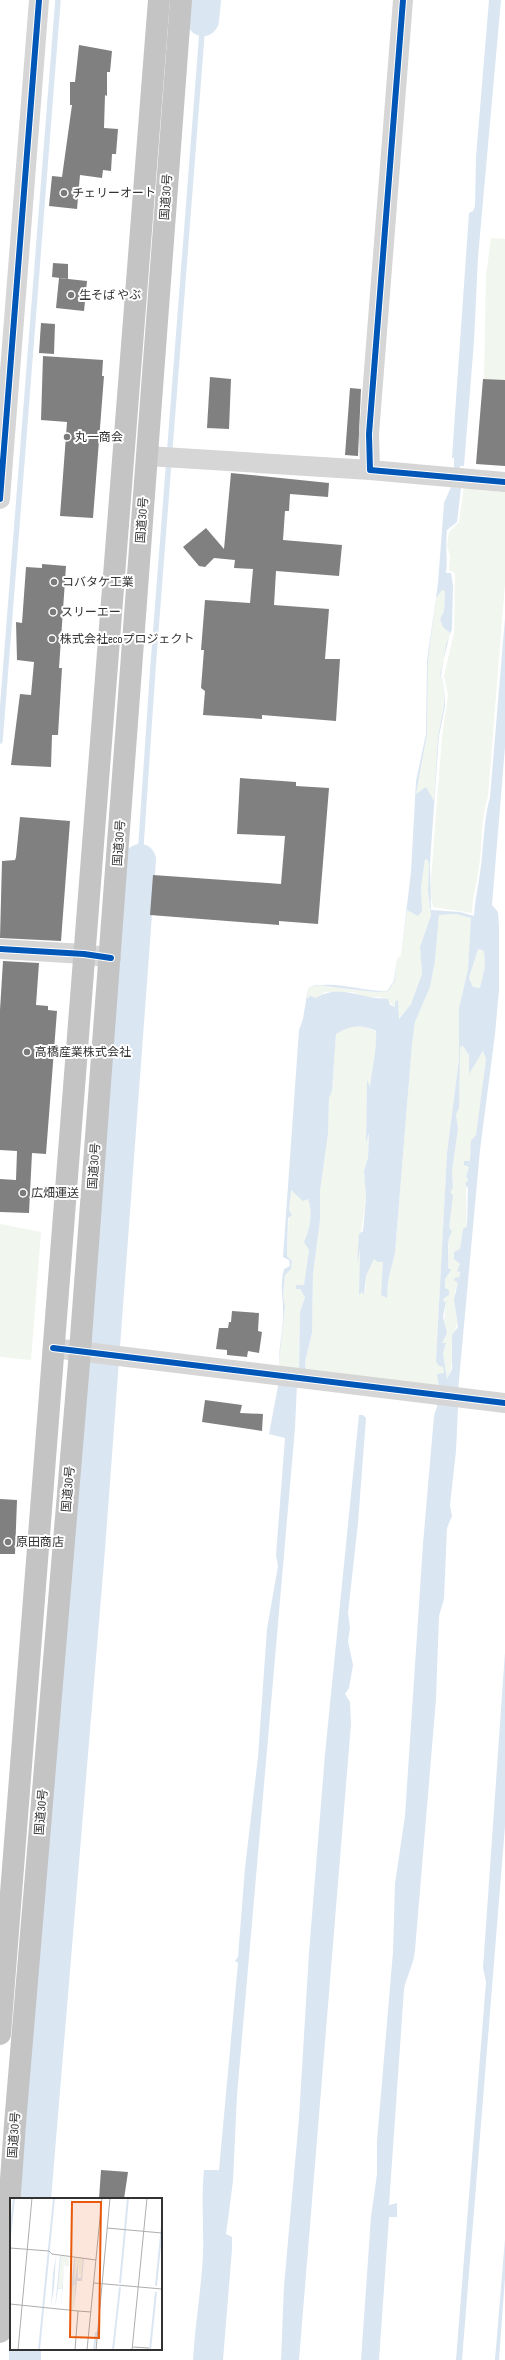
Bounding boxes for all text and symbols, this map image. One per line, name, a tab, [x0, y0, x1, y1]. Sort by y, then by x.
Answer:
street label: 国道30号	[157, 173, 176, 221]
place label: チェリーオート	[72, 186, 156, 201]
marker: チェリーオート	[59, 188, 69, 198]
place label: 生そば やぶ	[79, 288, 141, 303]
marker: 生そば やぶ	[66, 290, 76, 300]
place label: 丸一商会	[75, 430, 123, 445]
marker: 丸一商会	[62, 432, 72, 442]
street label: 国道30号	[133, 496, 152, 544]
place label: コバタケ工業	[62, 575, 134, 590]
marker: コバタケ工業	[49, 577, 59, 587]
place label: スリーエー	[61, 605, 121, 620]
marker: スリーエー	[48, 607, 58, 617]
place label: 株式会社ecoプロジェクト	[60, 632, 195, 647]
marker: 株式会社ecoプロジェクト	[47, 634, 57, 644]
street label: 国道30号	[110, 819, 129, 867]
place label: 高橋産業株式会社	[35, 1045, 131, 1060]
marker: 高橋産業株式会社	[22, 1047, 32, 1057]
street label: 国道30号	[85, 1142, 104, 1190]
place label: 広畑運送	[31, 1186, 79, 1201]
marker: 広畑運送	[18, 1188, 28, 1198]
street label: 国道30号	[59, 1465, 78, 1513]
place label: 原田商店	[16, 1535, 64, 1550]
marker: 原田商店	[3, 1537, 13, 1547]
street label: 国道30号	[32, 1788, 51, 1836]
street label: 国道30号	[5, 2111, 24, 2159]
inset map	[10, 2198, 162, 2350]

